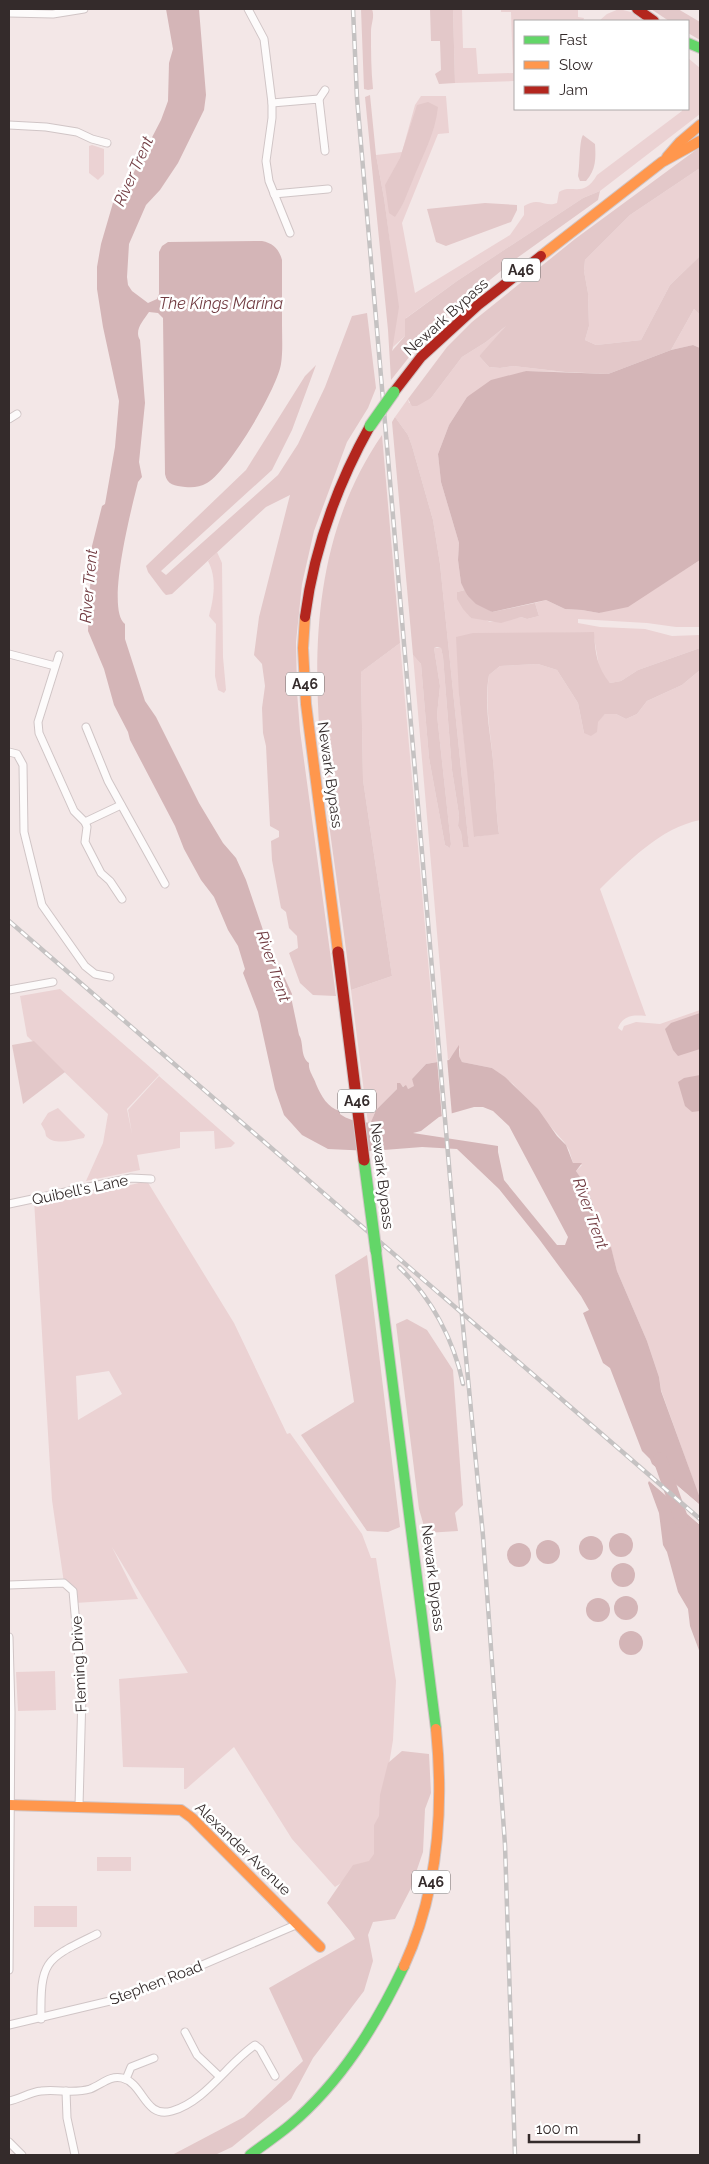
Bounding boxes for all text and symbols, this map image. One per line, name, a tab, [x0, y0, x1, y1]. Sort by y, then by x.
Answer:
legend	[514, 20, 689, 110]
text: Fast	[559, 31, 587, 49]
text: Slow	[559, 56, 593, 74]
text: Jam	[559, 81, 588, 99]
water label: River Trent	[110, 133, 158, 209]
road number: A46	[502, 258, 540, 282]
street label: Newark Bypass	[400, 274, 492, 360]
water label: The Kings Marina	[159, 294, 284, 313]
water label: River Trent	[76, 547, 101, 624]
road number: A46	[286, 672, 324, 696]
street label: Newark Bypass	[314, 721, 346, 829]
water label: River Trent	[252, 928, 295, 1005]
road number: A46	[338, 1090, 376, 1112]
street label: Newark Bypass	[367, 1122, 397, 1230]
street label: Quibell's Lane	[30, 1171, 130, 1209]
water label: River Trent	[569, 1175, 612, 1252]
street label: Newark Bypass	[418, 1524, 448, 1632]
street label: Fleming Drive	[67, 1615, 91, 1713]
street label: Alexander Avenue	[191, 1799, 295, 1899]
road number: A46	[412, 1870, 450, 1894]
street label: Stephen Road	[107, 1957, 205, 2009]
scale bar	[529, 2112, 639, 2144]
text: 100 m	[536, 2120, 578, 2138]

